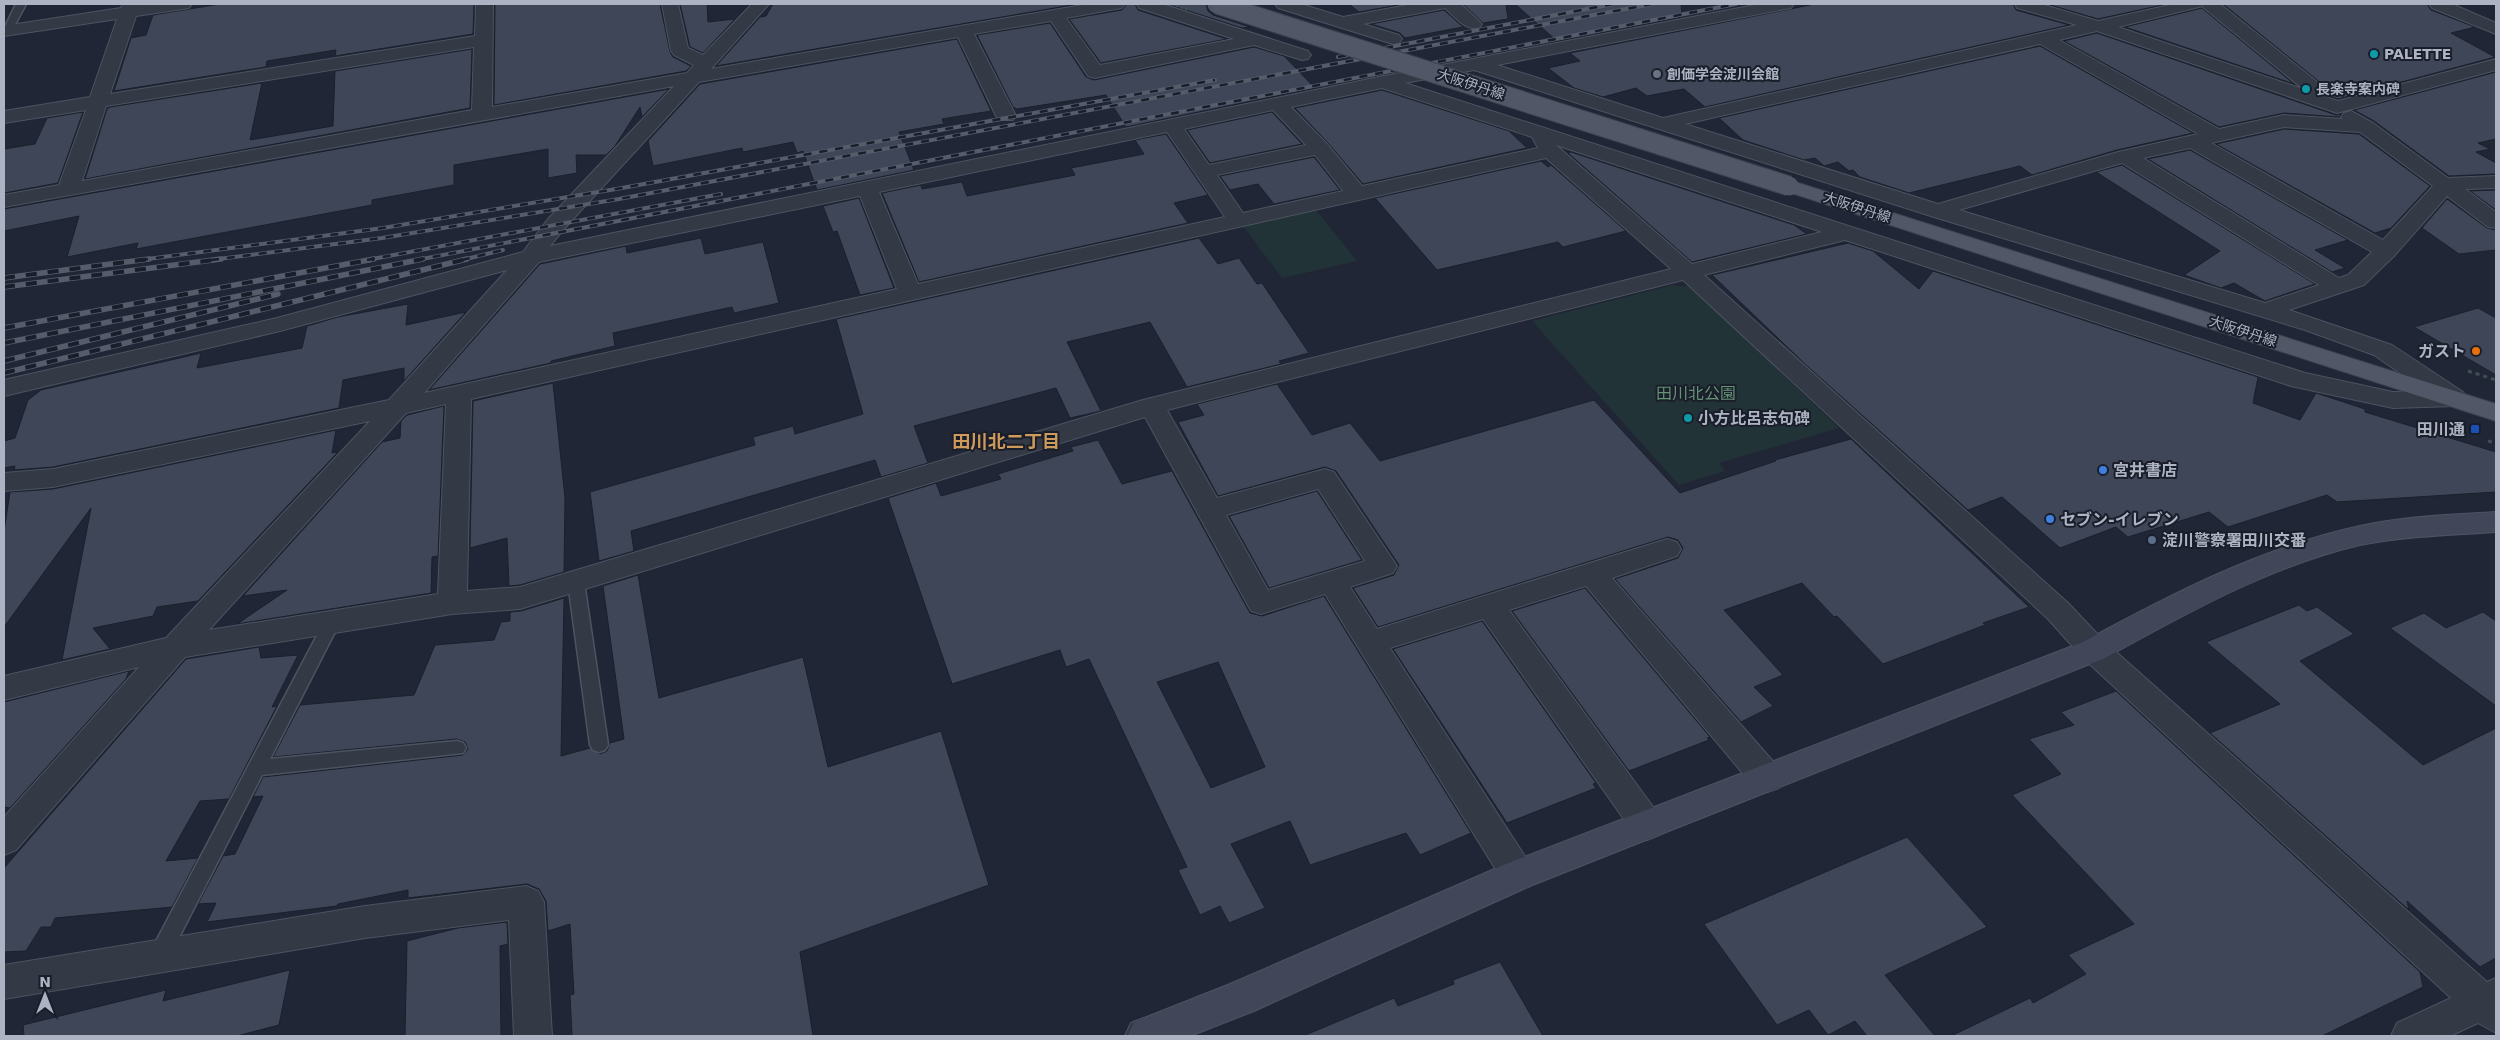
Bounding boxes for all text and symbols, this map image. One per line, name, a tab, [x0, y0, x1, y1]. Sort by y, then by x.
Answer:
place label: PALETTE	[2384, 46, 2451, 62]
marker: PALETTE	[2368, 48, 2380, 60]
street label: 大阪伊丹線	[1435, 66, 1507, 102]
place label: 創価学会淀川会館	[1667, 66, 1779, 82]
marker: 創価学会淀川会館	[1651, 68, 1663, 80]
place label: 長楽寺案内碑	[2316, 81, 2400, 97]
marker: 長楽寺案内碑	[2300, 83, 2312, 95]
street label: 大阪伊丹線	[1821, 189, 1893, 225]
street label: 大阪伊丹線	[2207, 313, 2279, 349]
place label: ガスト	[2418, 342, 2466, 361]
marker: ガスト	[2470, 345, 2482, 357]
park label: 田川北公園	[1656, 384, 1736, 403]
place label: 小方比呂志句碑	[1698, 409, 1810, 428]
marker: 小方比呂志句碑	[1682, 412, 1694, 424]
place label: 田川通	[2417, 420, 2465, 439]
marker: 田川通	[2469, 423, 2481, 435]
district label: 田川北二丁目	[952, 431, 1060, 452]
place label: 宮井書店	[2113, 461, 2177, 480]
marker: 宮井書店	[2097, 464, 2109, 476]
place label: セブン-イレブン	[2060, 510, 2179, 529]
marker: セブン-イレブン	[2044, 513, 2056, 525]
place label: 淀川警察署田川交番	[2162, 531, 2306, 550]
marker: 淀川警察署田川交番	[2146, 534, 2158, 546]
north arrow	[20, 970, 70, 1020]
text: N	[39, 974, 51, 990]

